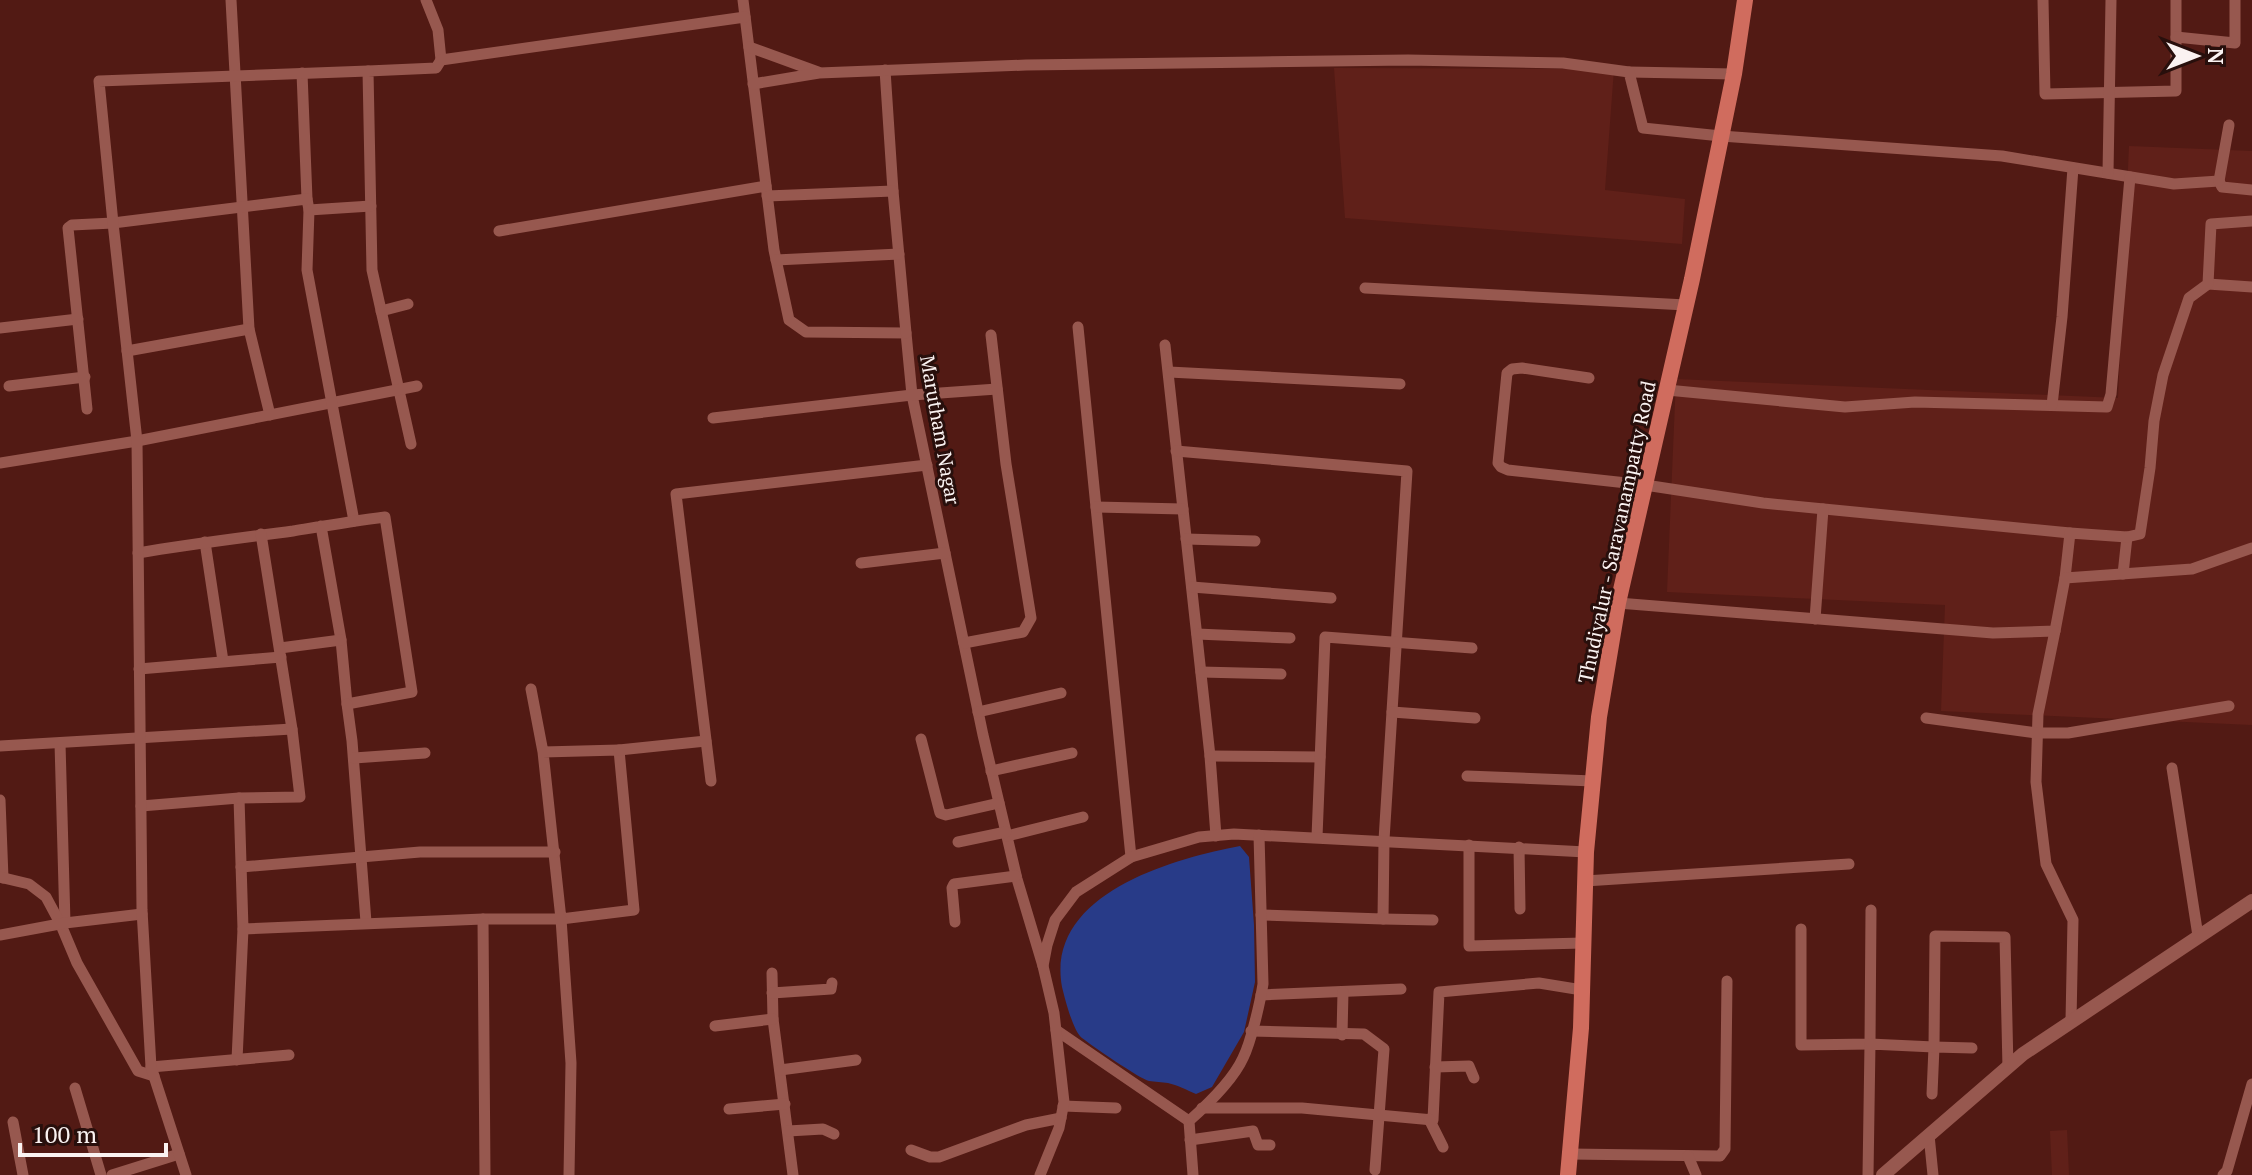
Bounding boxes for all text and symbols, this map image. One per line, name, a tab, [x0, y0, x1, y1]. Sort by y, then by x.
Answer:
north arrow	[2156, 16, 2236, 96]
text: N	[2202, 48, 2231, 65]
street label: Marutham Nagar	[914, 353, 967, 507]
street label: Thudiyalur - Saravanampatty Road	[1571, 378, 1662, 686]
scale bar	[20, 1107, 166, 1157]
text: 100 m	[32, 1118, 97, 1150]

